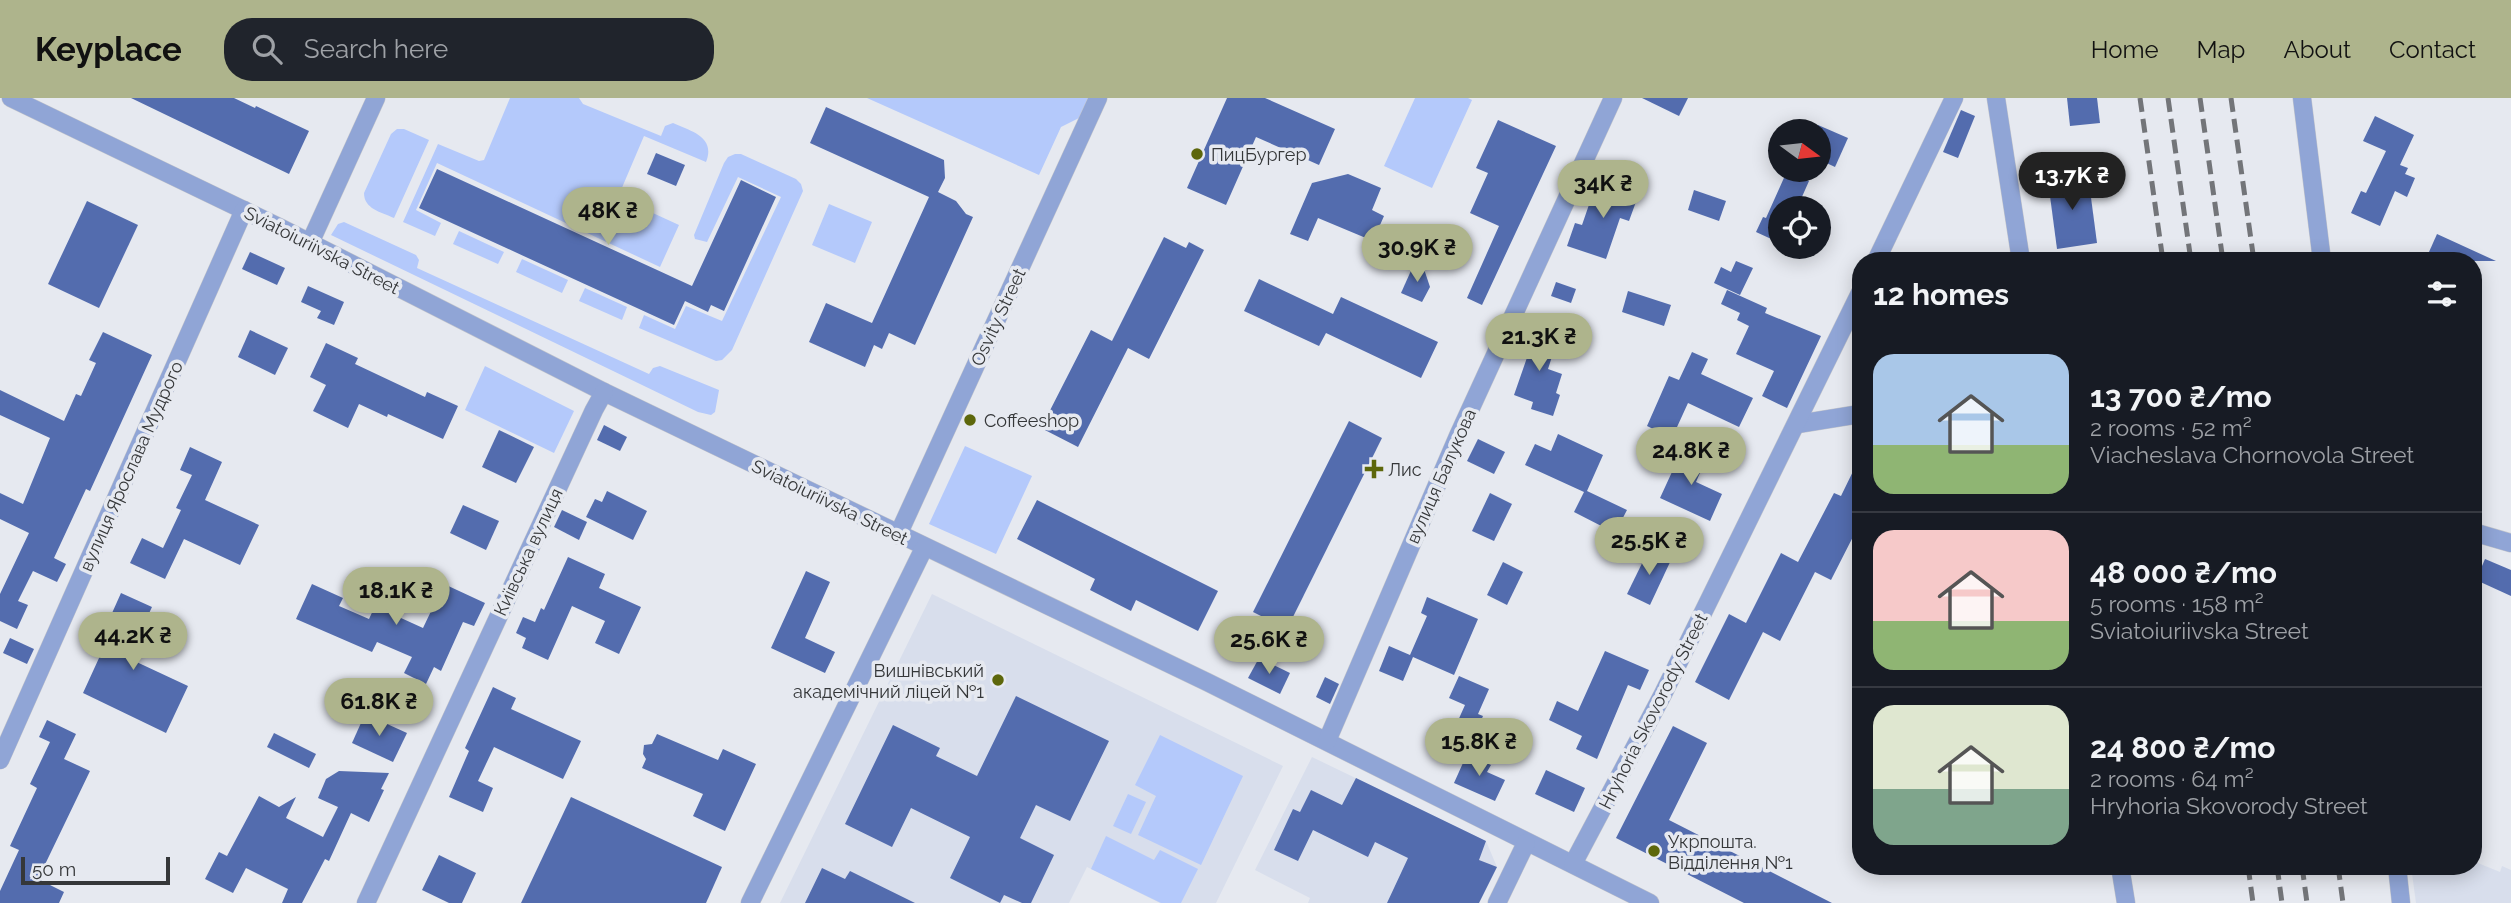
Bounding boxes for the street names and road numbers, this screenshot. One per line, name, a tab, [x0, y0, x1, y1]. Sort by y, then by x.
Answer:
street label: Sviatoiuriivska Street	[241, 202, 403, 298]
street label: Osvity Street	[966, 265, 1030, 369]
street label: вулиця Ярослава Мудрого	[75, 357, 187, 574]
street label: вулиця Балукова	[1402, 405, 1480, 547]
street label: Sviatoiuriivska Street	[749, 455, 911, 549]
street label: Київська вулиця	[489, 485, 567, 619]
street label: Hryhoria Skovorody Street	[1594, 609, 1712, 813]

